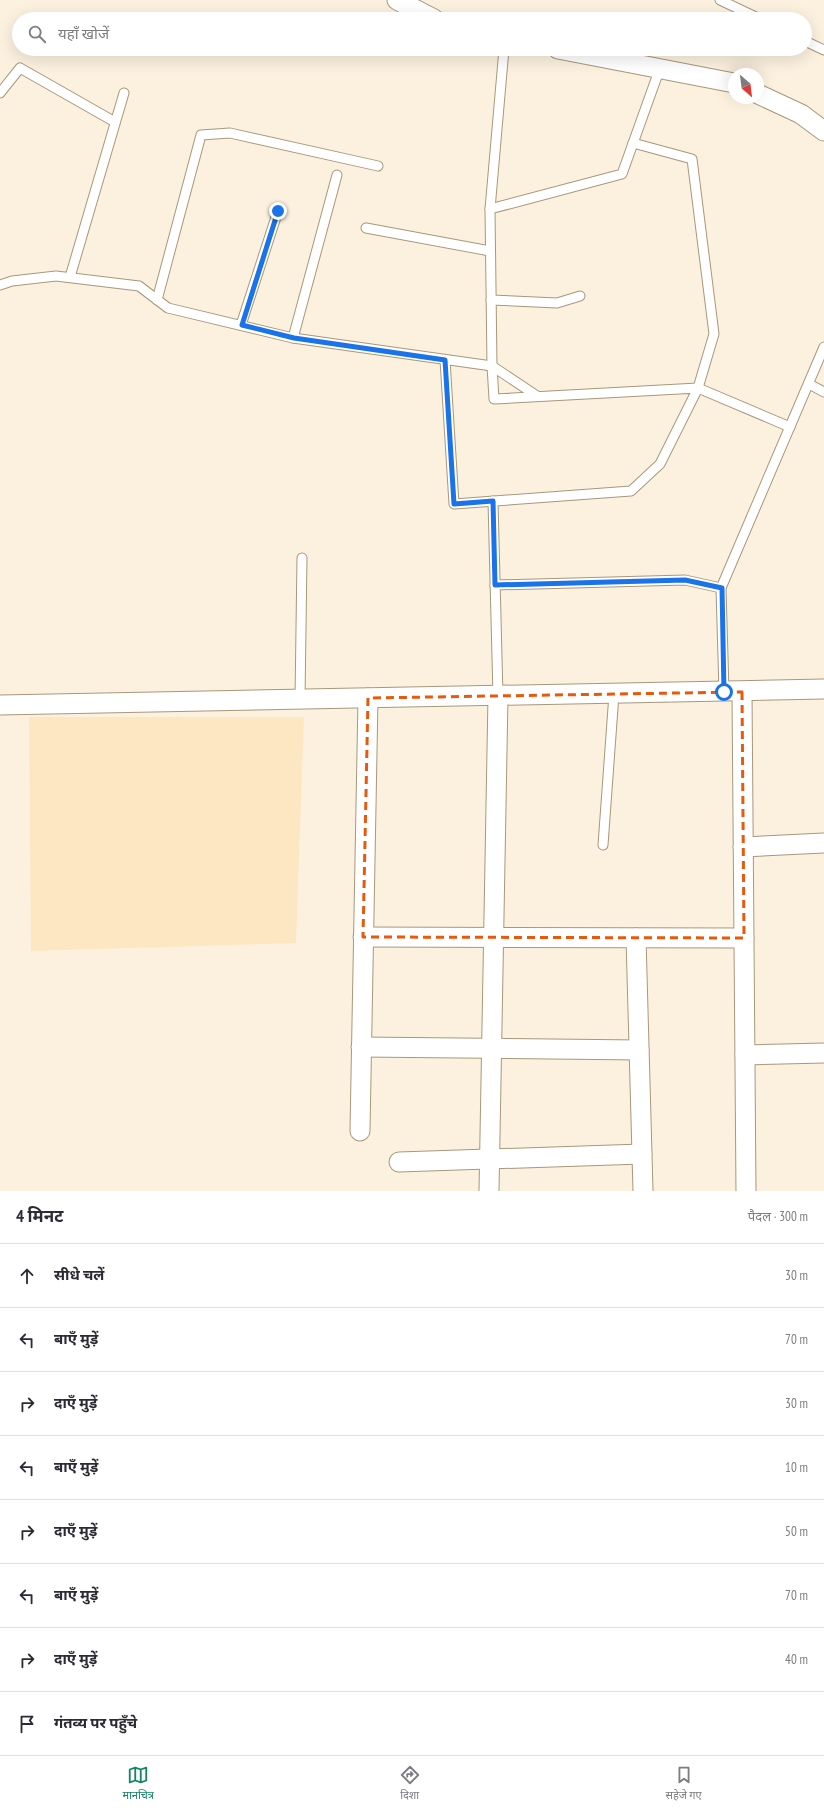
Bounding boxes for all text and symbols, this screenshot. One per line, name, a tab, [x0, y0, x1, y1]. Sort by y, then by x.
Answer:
search box	[12, 12, 812, 56]
icon: search	[26, 23, 48, 45]
text: यहाँ खोजें	[58, 24, 109, 43]
north arrow	[728, 68, 764, 104]
route end	[269, 202, 287, 220]
route start	[715, 683, 733, 701]
text: 4 मिनट	[16, 1205, 63, 1227]
text: पैदल · 300 m	[748, 1208, 808, 1225]
icon: ahead	[16, 1265, 38, 1287]
text: सीधे चलें	[54, 1265, 104, 1284]
text: 30 m	[785, 1267, 808, 1284]
icon: left	[16, 1329, 38, 1351]
text: बाएँ मुड़ें	[54, 1329, 98, 1348]
text: 70 m	[785, 1331, 808, 1348]
icon: right	[16, 1393, 38, 1415]
text: दाएँ मुड़ें	[54, 1393, 97, 1412]
text: 30 m	[785, 1395, 808, 1412]
icon: left	[16, 1457, 38, 1479]
text: बाएँ मुड़ें	[54, 1457, 98, 1476]
text: 10 m	[785, 1459, 808, 1476]
icon: right	[16, 1521, 38, 1543]
text: दाएँ मुड़ें	[54, 1521, 97, 1540]
text: 50 m	[785, 1523, 808, 1540]
icon: left	[16, 1585, 38, 1607]
text: बाएँ मुड़ें	[54, 1585, 98, 1604]
text: 70 m	[785, 1587, 808, 1604]
icon: right	[16, 1649, 38, 1671]
text: दाएँ मुड़ें	[54, 1649, 97, 1668]
text: 40 m	[785, 1651, 808, 1668]
icon: arrive	[16, 1713, 38, 1735]
text: गंतव्य पर पहुँचे	[54, 1713, 137, 1732]
tab: मानचित्र	[122, 1764, 154, 1803]
tab: दिशा	[399, 1764, 421, 1803]
tab: सहेजे गए	[666, 1764, 702, 1803]

